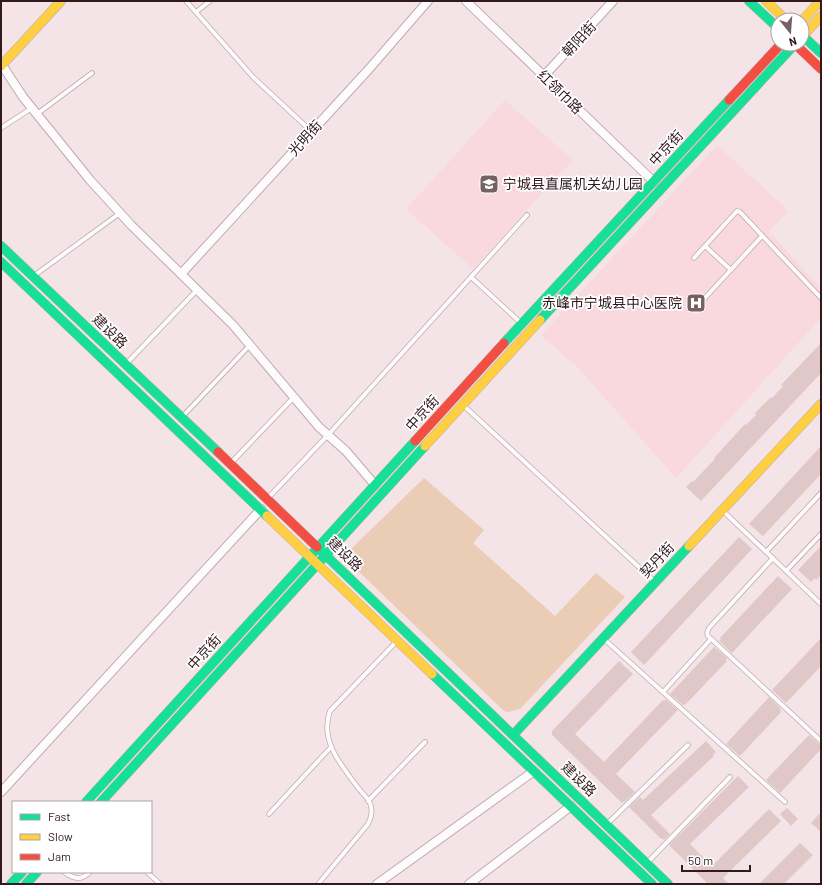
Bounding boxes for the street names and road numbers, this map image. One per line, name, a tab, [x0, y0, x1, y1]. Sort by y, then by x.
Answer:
street label: 朝阳街	[558, 18, 599, 60]
street label: 红领巾路	[534, 66, 586, 117]
street label: 光明街	[284, 116, 325, 159]
street label: 中京街	[645, 127, 686, 169]
street label: 建设路	[89, 310, 131, 351]
street label: 中京街	[401, 391, 442, 434]
street label: 建设路	[324, 533, 366, 574]
street label: 契丹街	[636, 539, 677, 581]
street label: 中京街	[183, 630, 224, 673]
street label: 建设路	[558, 758, 600, 799]

